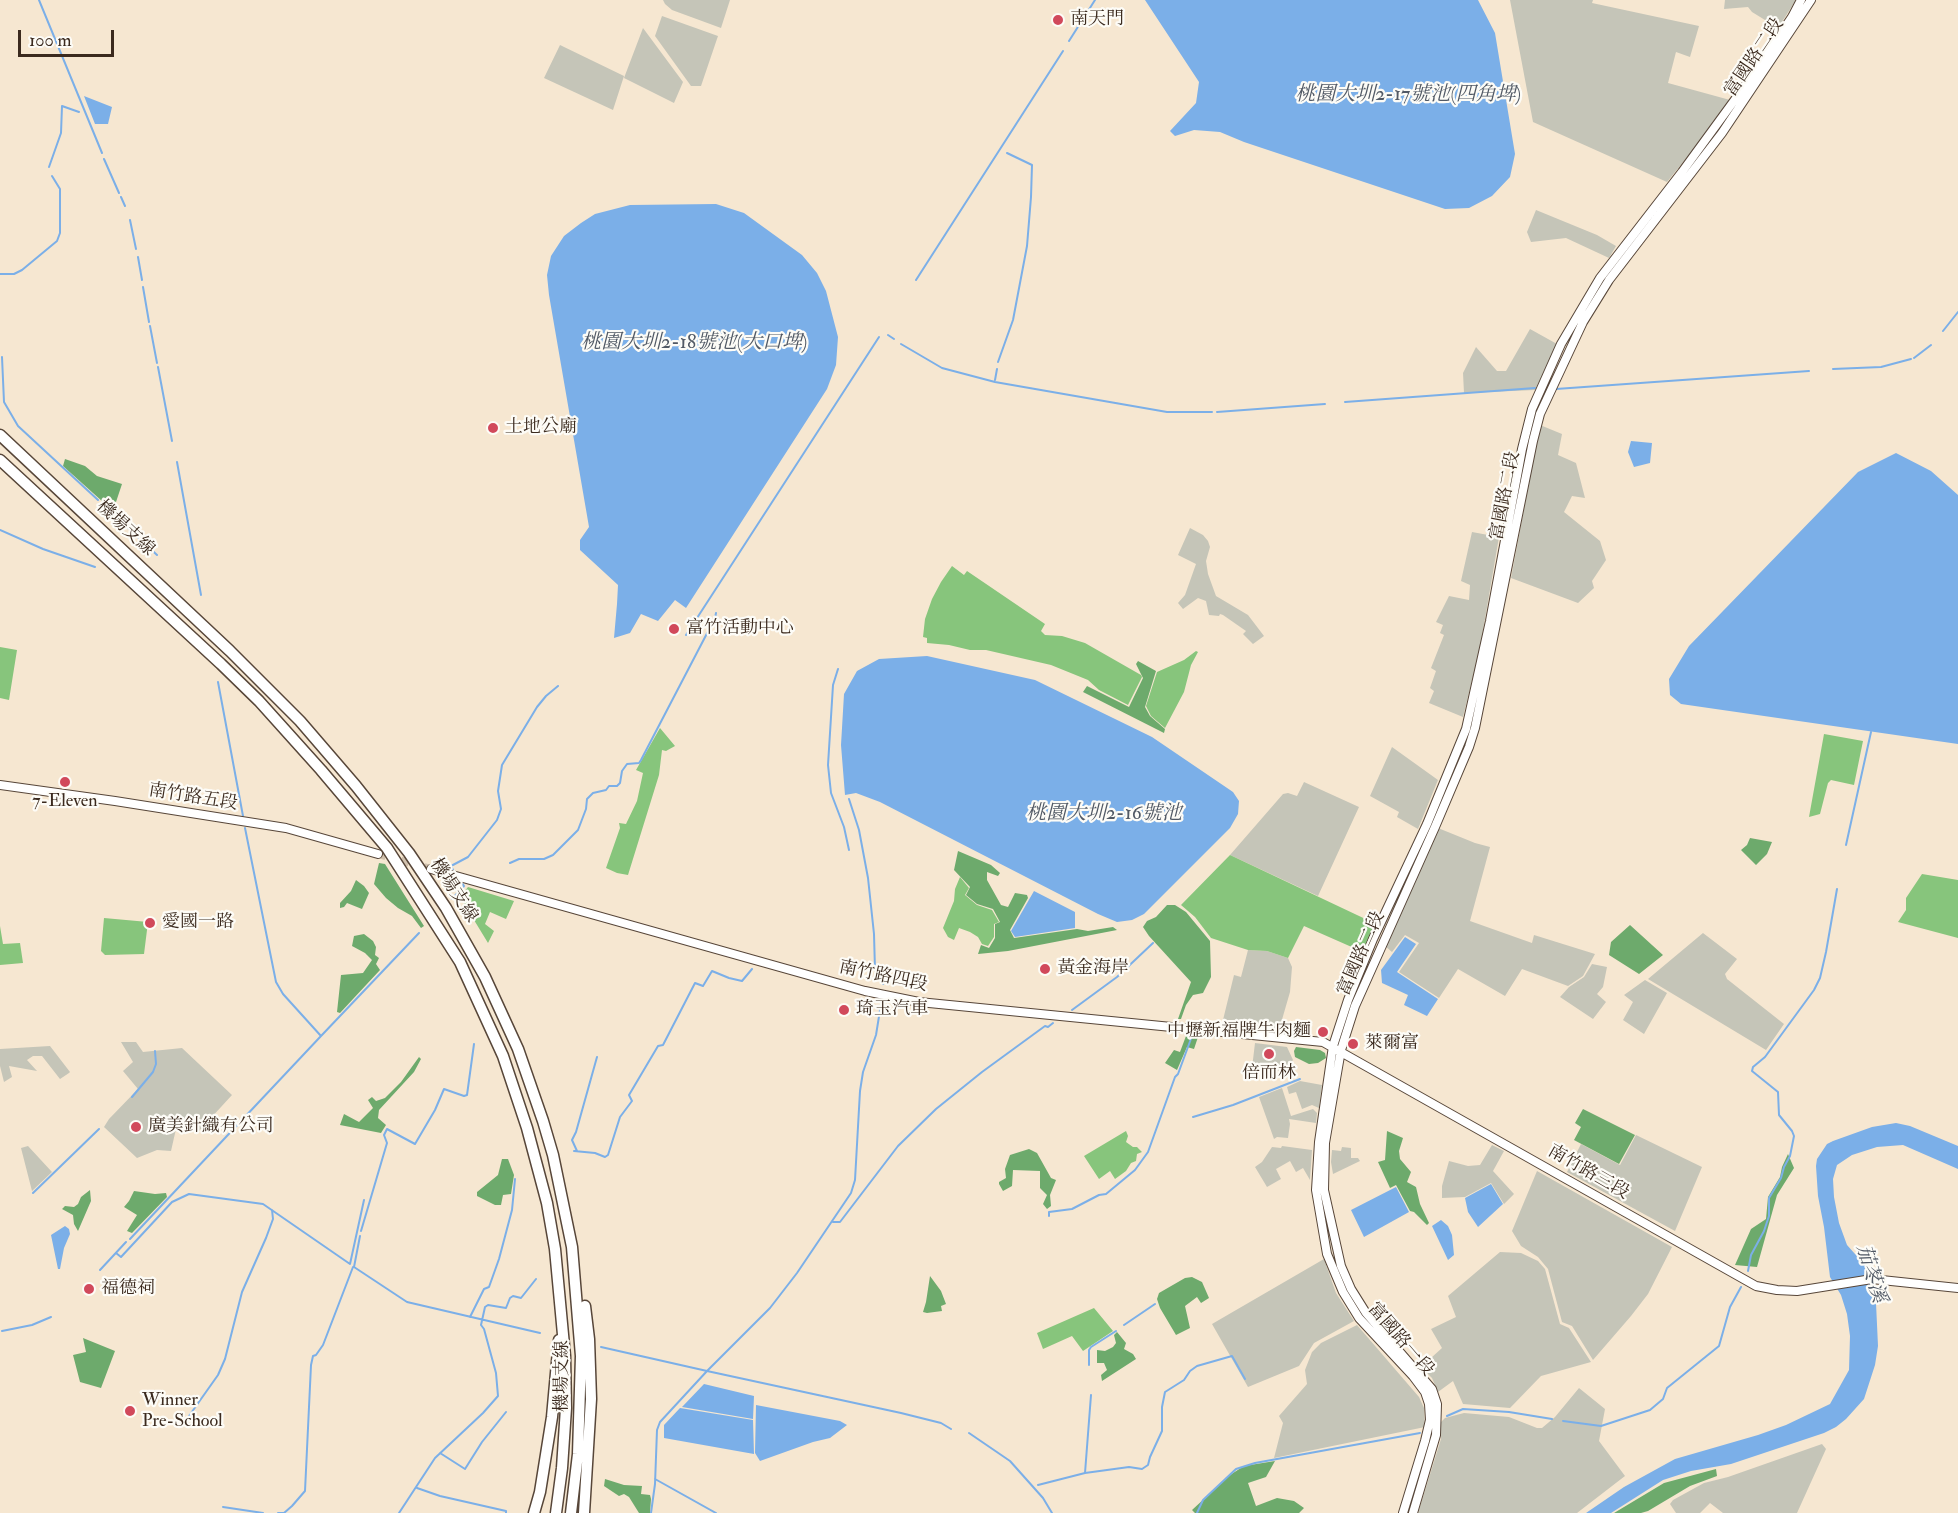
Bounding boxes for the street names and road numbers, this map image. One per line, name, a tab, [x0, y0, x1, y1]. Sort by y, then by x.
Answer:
street label: 富國路二段	[1721, 15, 1789, 101]
street label: 富國路二段	[1487, 450, 1525, 542]
street label: 機場支線	[91, 497, 159, 561]
street label: 南竹路五段	[147, 780, 239, 816]
street label: 機場支線	[424, 855, 482, 927]
street label: 富國路二段	[1334, 908, 1390, 1000]
street label: 南竹路四段	[837, 957, 929, 997]
street label: 南竹路三段	[1544, 1141, 1632, 1205]
street label: 富國路一段	[1362, 1299, 1438, 1381]
street label: 機場支線	[552, 1340, 574, 1412]

